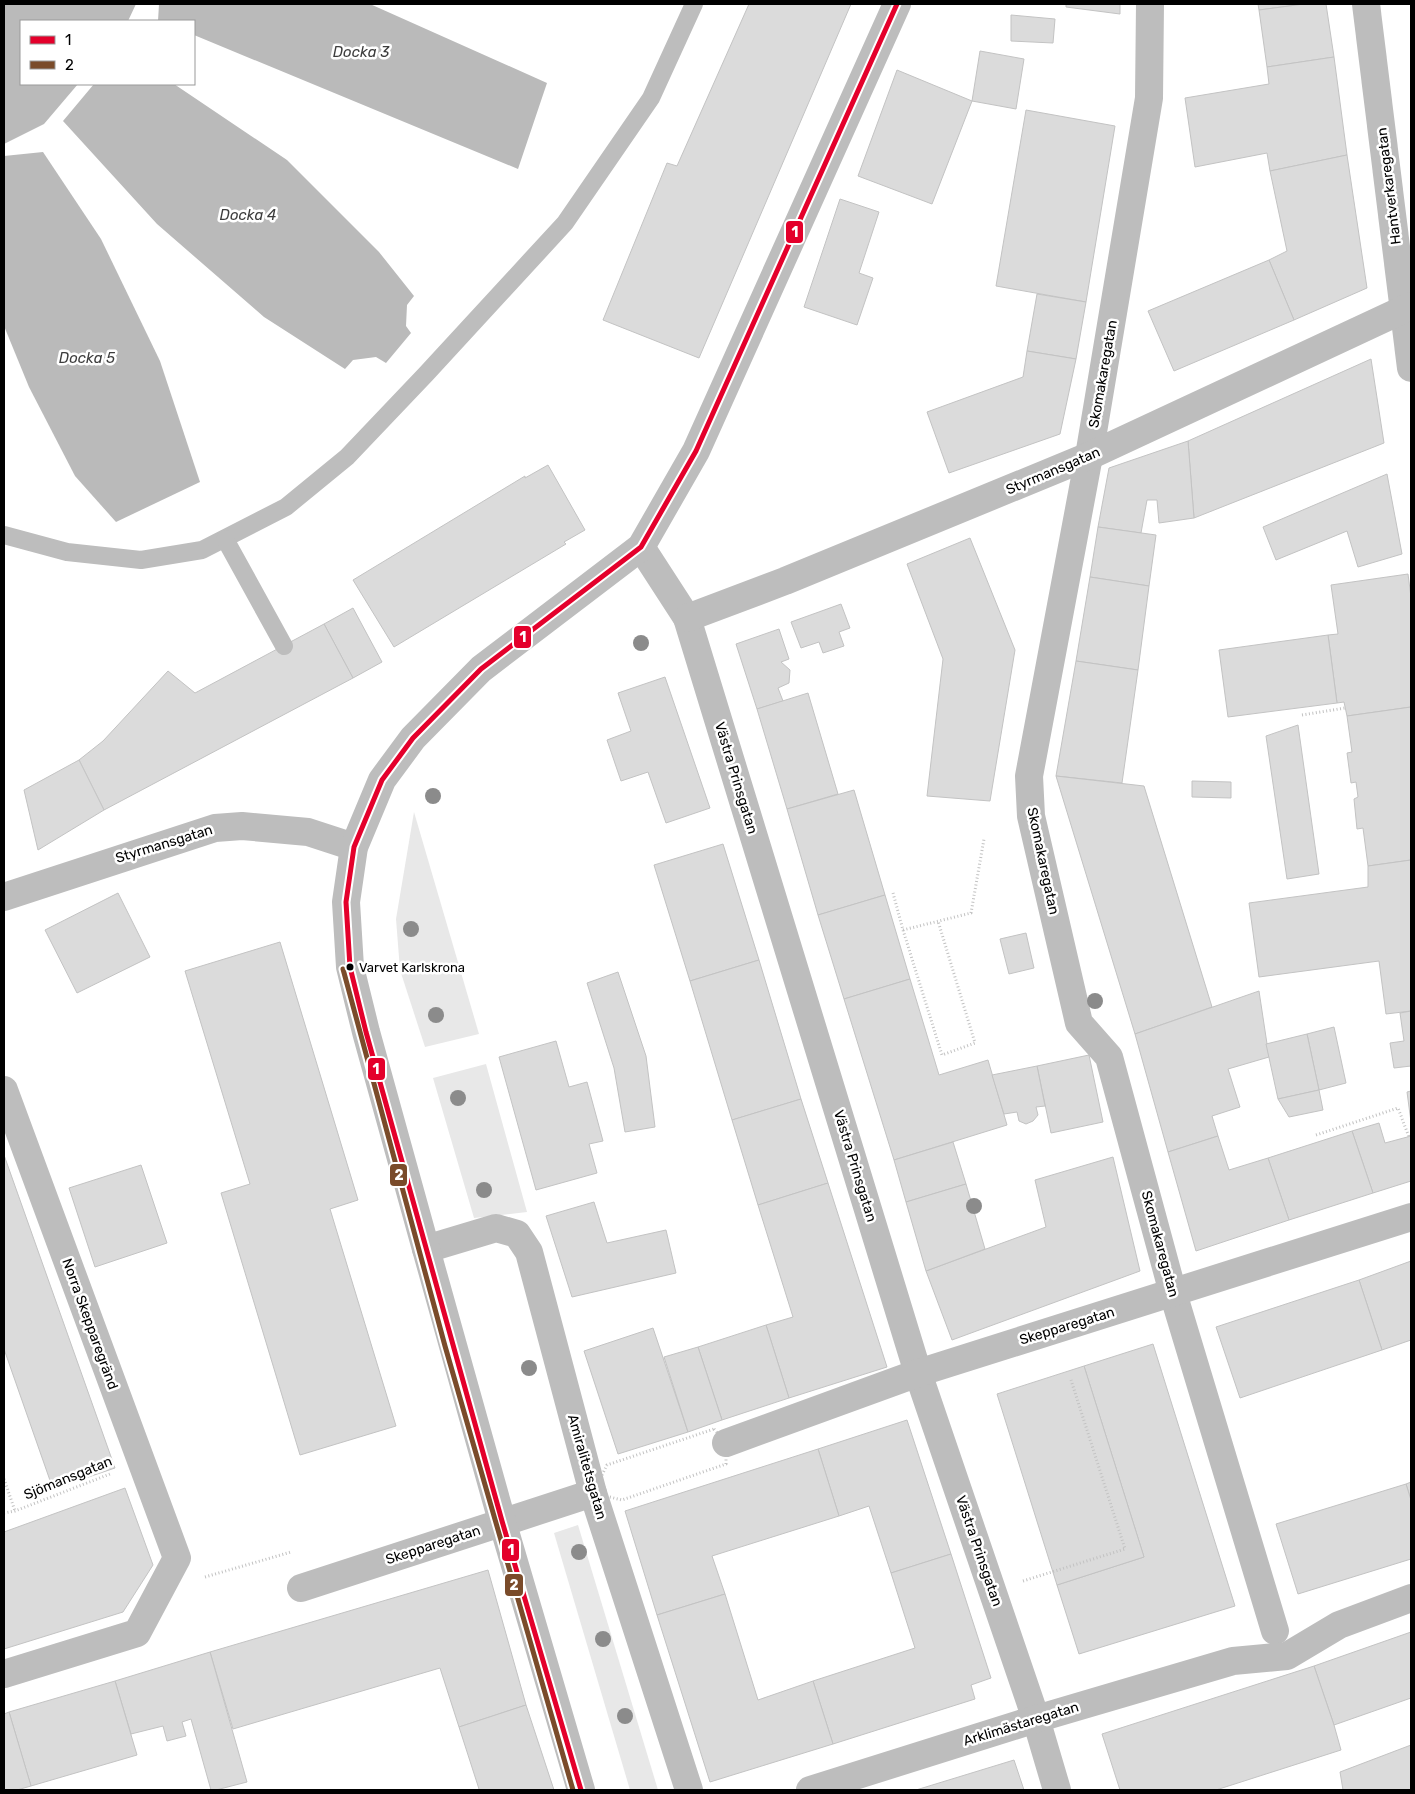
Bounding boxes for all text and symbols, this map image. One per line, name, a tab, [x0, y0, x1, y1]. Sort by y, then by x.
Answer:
legend	[20, 20, 195, 85]
text: 1	[65, 31, 71, 49]
water label: Docka 3	[333, 43, 390, 61]
text: 2	[65, 56, 74, 74]
street label: Hantverkaregatan	[1373, 127, 1405, 245]
water label: Docka 4	[220, 206, 276, 224]
line badge: 1	[785, 220, 804, 244]
text: 1	[792, 224, 799, 241]
street label: Skomakaregatan	[1085, 319, 1121, 429]
water label: Docka 5	[59, 349, 115, 367]
street label: Styrmansgatan	[1003, 443, 1103, 499]
line badge: 1	[513, 625, 532, 649]
text: 1	[520, 629, 527, 646]
street label: Västra Prinsgatan	[711, 720, 761, 836]
street label: Skomakaregatan	[1023, 806, 1063, 916]
street label: Styrmansgatan	[113, 821, 215, 867]
place label: Varvet Karlskrona	[359, 960, 465, 975]
marker: Varvet Karlskrona	[345, 962, 355, 972]
line badge: 1	[367, 1057, 386, 1081]
text: 1	[373, 1061, 380, 1078]
street label: Västra Prinsgatan	[830, 1108, 880, 1224]
line badge: 2	[389, 1163, 408, 1187]
text: 2	[394, 1167, 404, 1184]
street label: Skomakaregatan	[1138, 1189, 1182, 1299]
street label: Norra Skepparegränd	[58, 1256, 122, 1392]
street label: Skepparegatan	[1017, 1303, 1117, 1349]
street label: Amiralitetsgatan	[564, 1412, 610, 1522]
street label: Sjömansgatan	[21, 1453, 115, 1503]
street label: Västra Prinsgatan	[952, 1493, 1006, 1609]
street label: Skepparegatan	[383, 1522, 483, 1568]
line badge: 1	[501, 1538, 520, 1562]
text: 1	[508, 1542, 515, 1559]
line badge: 2	[504, 1573, 524, 1597]
text: 2	[509, 1577, 519, 1594]
street label: Arklimästaregatan	[961, 1698, 1081, 1750]

